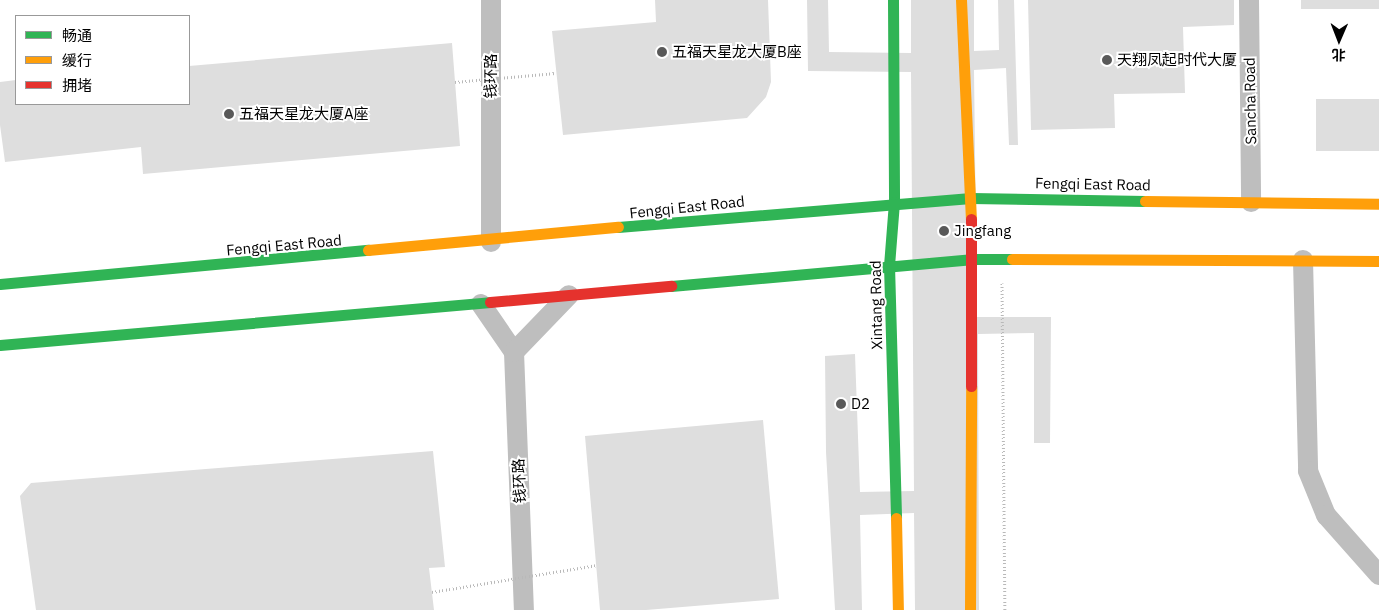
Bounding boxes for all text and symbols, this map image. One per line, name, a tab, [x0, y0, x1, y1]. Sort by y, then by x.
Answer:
legend	[15, 15, 190, 105]
north arrow	[1314, 15, 1364, 65]
text: 畅通	[62, 26, 92, 45]
place label: 五福天星龙大厦B座	[672, 43, 802, 61]
marker: 五福天星龙大厦B座	[656, 46, 668, 58]
text: 北	[1332, 46, 1346, 64]
text: 缓行	[62, 51, 92, 70]
place label: 天翔凤起时代大厦	[1117, 51, 1237, 69]
street label: 钱环路	[482, 54, 500, 98]
marker: 天翔凤起时代大厦	[1101, 54, 1113, 66]
street label: Sancha Road	[1240, 57, 1260, 145]
text: 拥堵	[62, 76, 92, 95]
place label: 五福天星龙大厦A座	[239, 105, 369, 123]
marker: 五福天星龙大厦A座	[223, 108, 235, 120]
street label: Fengqi East Road	[1035, 174, 1151, 194]
street label: Fengqi East Road	[628, 192, 746, 222]
place label: Jingfang	[954, 222, 1011, 240]
marker: Jingfang	[938, 225, 950, 237]
street label: Fengqi East Road	[226, 231, 342, 259]
street label: Xintang Road	[866, 260, 886, 350]
place label: D2	[851, 395, 870, 413]
marker: D2	[835, 398, 847, 410]
street label: 钱环路	[509, 458, 529, 504]

